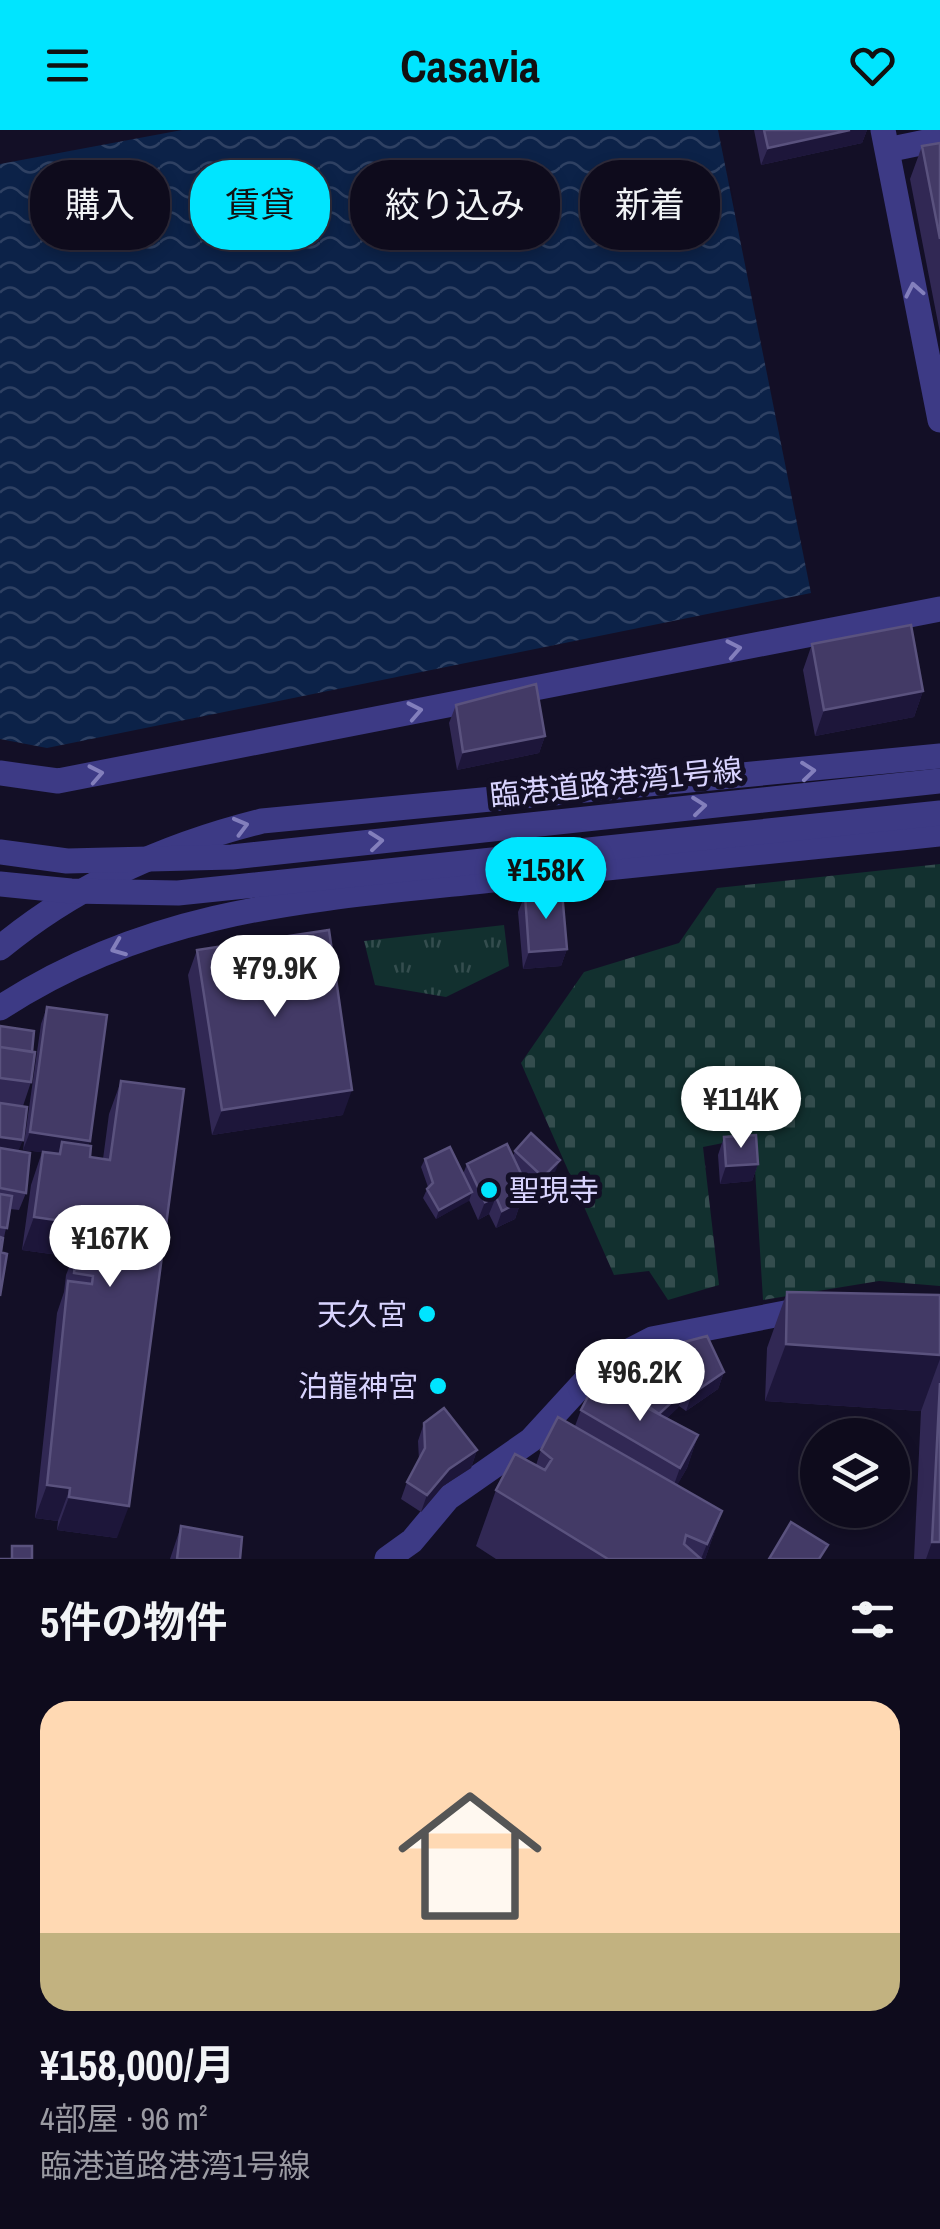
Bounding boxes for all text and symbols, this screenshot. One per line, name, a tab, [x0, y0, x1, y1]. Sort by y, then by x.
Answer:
text: Casavia	[400, 35, 540, 96]
icon: menu	[40, 38, 95, 93]
icon: heart	[845, 38, 900, 93]
chip: 購入	[30, 160, 170, 250]
chip: 賃貸	[190, 160, 330, 250]
chip: 絞り込み	[350, 160, 560, 250]
chip: 新着	[580, 160, 720, 250]
one-way arrow	[905, 281, 926, 298]
one-way arrow	[725, 640, 742, 661]
one-way arrow	[406, 702, 423, 723]
street label: 臨港道路港湾1号線	[488, 749, 744, 815]
one-way arrow	[800, 760, 816, 782]
one-way arrow	[87, 764, 104, 785]
one-way arrow	[691, 796, 707, 817]
one-way arrow	[232, 817, 249, 838]
one-way arrow	[368, 831, 384, 852]
pin: ¥158K	[476, 837, 616, 922]
text: ¥158K	[507, 848, 585, 891]
pin: ¥79.9K	[194, 935, 356, 1020]
one-way arrow	[110, 937, 128, 957]
text: ¥79.9K	[233, 946, 317, 989]
pin: ¥114K	[671, 1066, 811, 1151]
text: ¥114K	[703, 1077, 779, 1120]
place label: 聖現寺	[509, 1170, 599, 1210]
marker: 聖現寺	[478, 1179, 500, 1201]
pin: ¥167K	[40, 1205, 180, 1290]
text: ¥167K	[71, 1216, 149, 1259]
place label: 天久宮	[317, 1294, 407, 1334]
marker: 天久宮	[416, 1303, 438, 1325]
pin: ¥96.2K	[559, 1339, 721, 1424]
text: ¥96.2K	[598, 1350, 682, 1393]
place label: 泊龍神宮	[298, 1366, 418, 1406]
marker: 泊龍神宮	[427, 1375, 449, 1397]
map controls	[800, 1418, 910, 1528]
button: layers	[800, 1418, 910, 1528]
icon: filters	[845, 1592, 900, 1647]
text: 5件の物件	[40, 1594, 227, 1650]
icon: home	[380, 1766, 560, 1946]
text: ¥158,000/月	[40, 2037, 235, 2093]
text: 4部屋 · 96 m²	[40, 2097, 208, 2140]
text: 臨港道路港湾1号線	[40, 2144, 311, 2187]

